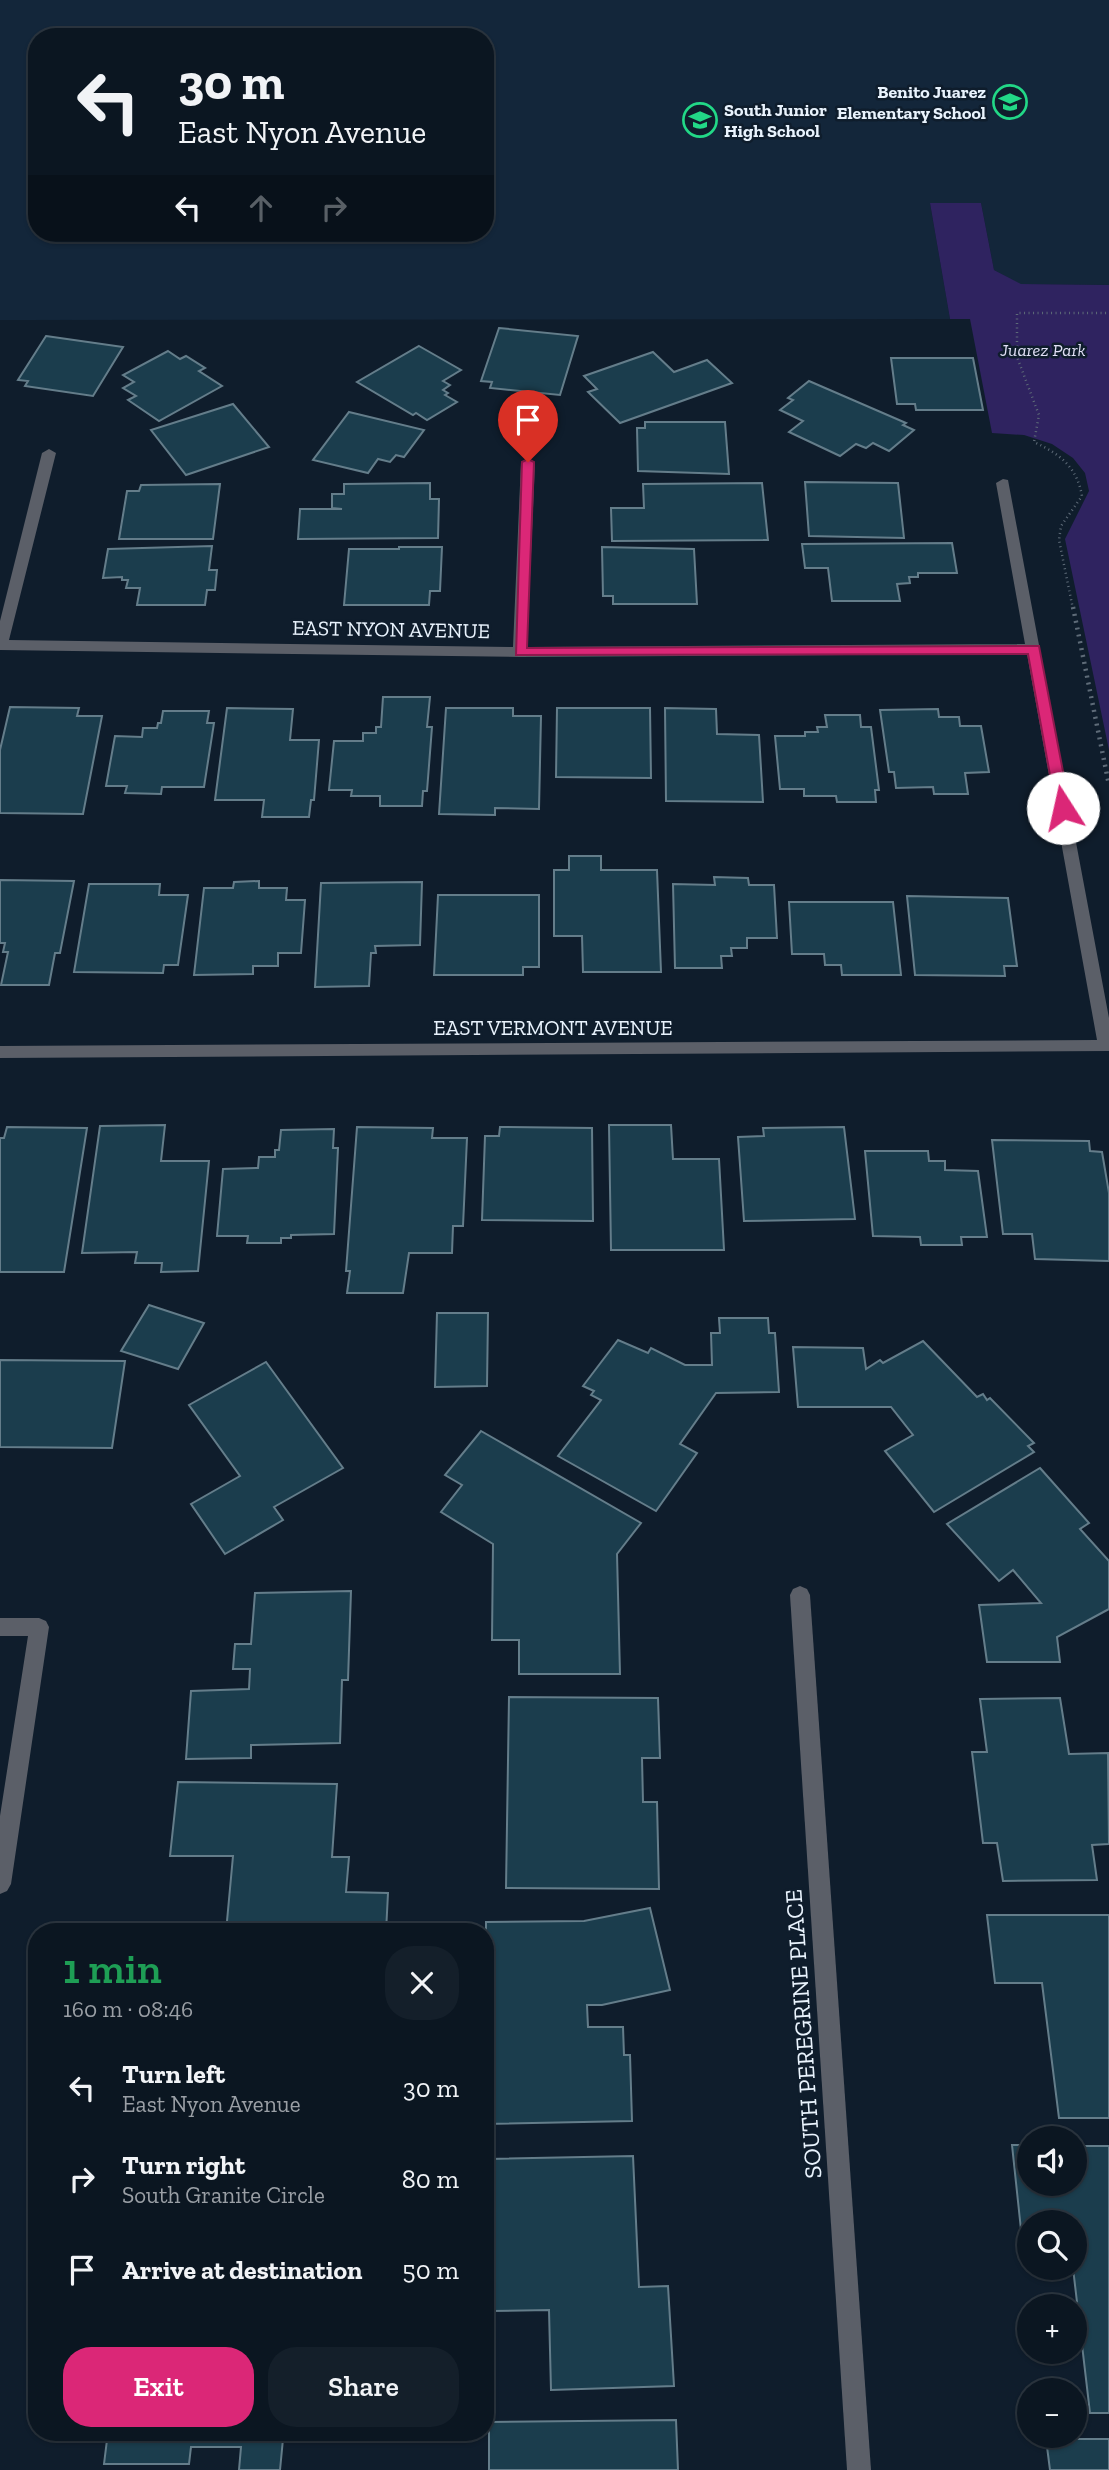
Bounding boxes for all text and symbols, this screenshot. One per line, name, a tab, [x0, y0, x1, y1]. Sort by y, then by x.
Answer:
text: 30 m	[178, 53, 284, 112]
icon: left	[63, 56, 154, 147]
place label: Benito Juarez Elementary School	[837, 81, 986, 124]
school or university icon: Benito Juarez Elementary School	[991, 83, 1029, 121]
place label: South Junior High School	[724, 99, 827, 142]
school or university icon: South Junior High School	[681, 101, 719, 139]
text: East Nyon Avenue	[178, 113, 426, 151]
icon: left	[169, 189, 207, 227]
icon: ahead	[242, 189, 280, 227]
icon: right	[315, 189, 353, 227]
park label: Juarez Park	[999, 339, 1086, 361]
pin	[498, 390, 558, 462]
icon: arrive	[509, 401, 547, 439]
street label: EAST NYON AVENUE	[292, 615, 490, 643]
position arrow	[1026, 771, 1100, 845]
street label: EAST VERMONT AVENUE	[433, 1015, 673, 1040]
street label: SOUTH PEREGRINE PLACE	[778, 1888, 828, 2180]
text: 1 min	[63, 1943, 162, 1994]
button: close	[385, 1946, 459, 2020]
text: 160 m · 08:46	[63, 1995, 193, 2023]
text: Turn left	[122, 2058, 225, 2090]
icon: left	[63, 2069, 101, 2107]
text: 30 m	[403, 2072, 459, 2104]
text: East Nyon Avenue	[122, 2090, 301, 2118]
map controls	[1017, 2126, 1087, 2448]
button: sound	[1017, 2126, 1087, 2196]
text: Turn right	[122, 2149, 245, 2181]
icon: right	[63, 2160, 101, 2198]
text: 80 m	[402, 2163, 459, 2195]
text: South Granite Circle	[122, 2181, 325, 2209]
button: search	[1017, 2210, 1087, 2280]
icon: arrive	[63, 2251, 101, 2289]
text: Arrive at destination	[122, 2254, 362, 2286]
text: 50 m	[402, 2254, 459, 2286]
button: +	[1017, 2294, 1087, 2364]
button: Exit	[63, 2347, 254, 2427]
button: Share	[268, 2347, 459, 2427]
button: −	[1017, 2378, 1087, 2448]

